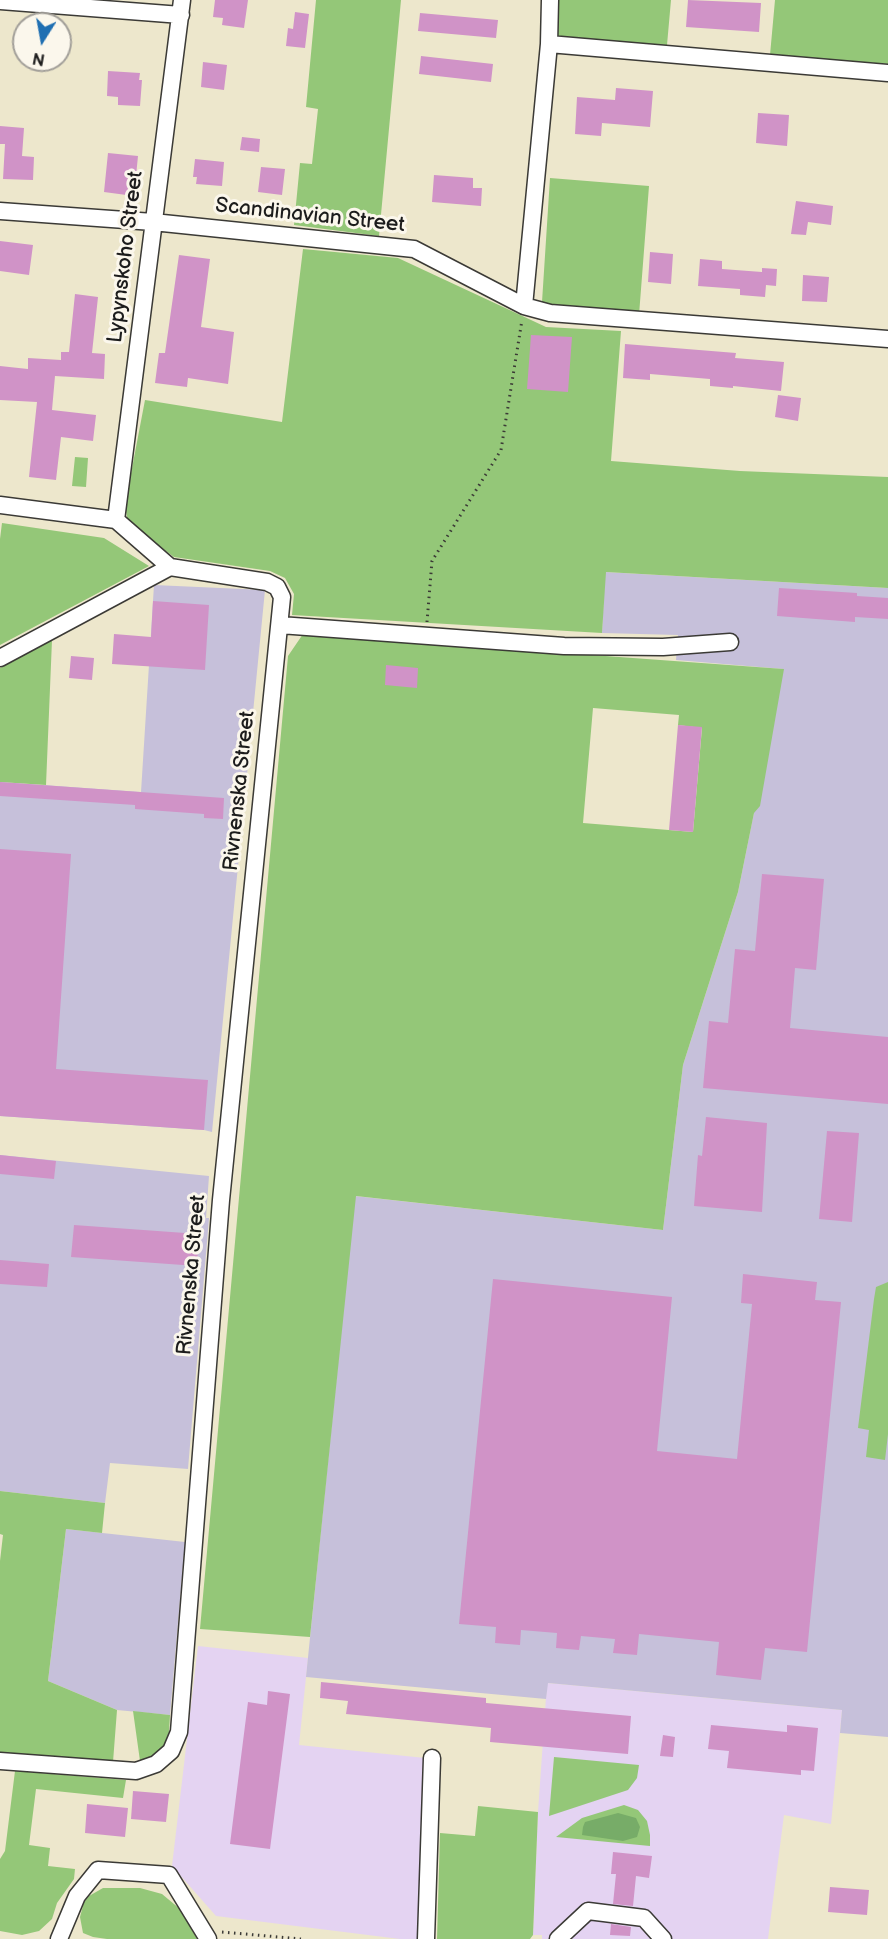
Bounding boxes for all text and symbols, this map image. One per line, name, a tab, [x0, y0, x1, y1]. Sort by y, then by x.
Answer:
north arrow	[12, 12, 72, 72]
text: N	[31, 48, 47, 69]
street label: Lypynskoho Street	[103, 170, 149, 344]
street label: Scandinavian Street	[214, 194, 406, 238]
street label: Rivnenska Street	[219, 710, 261, 872]
street label: Rivnenska Street	[172, 1194, 212, 1356]

